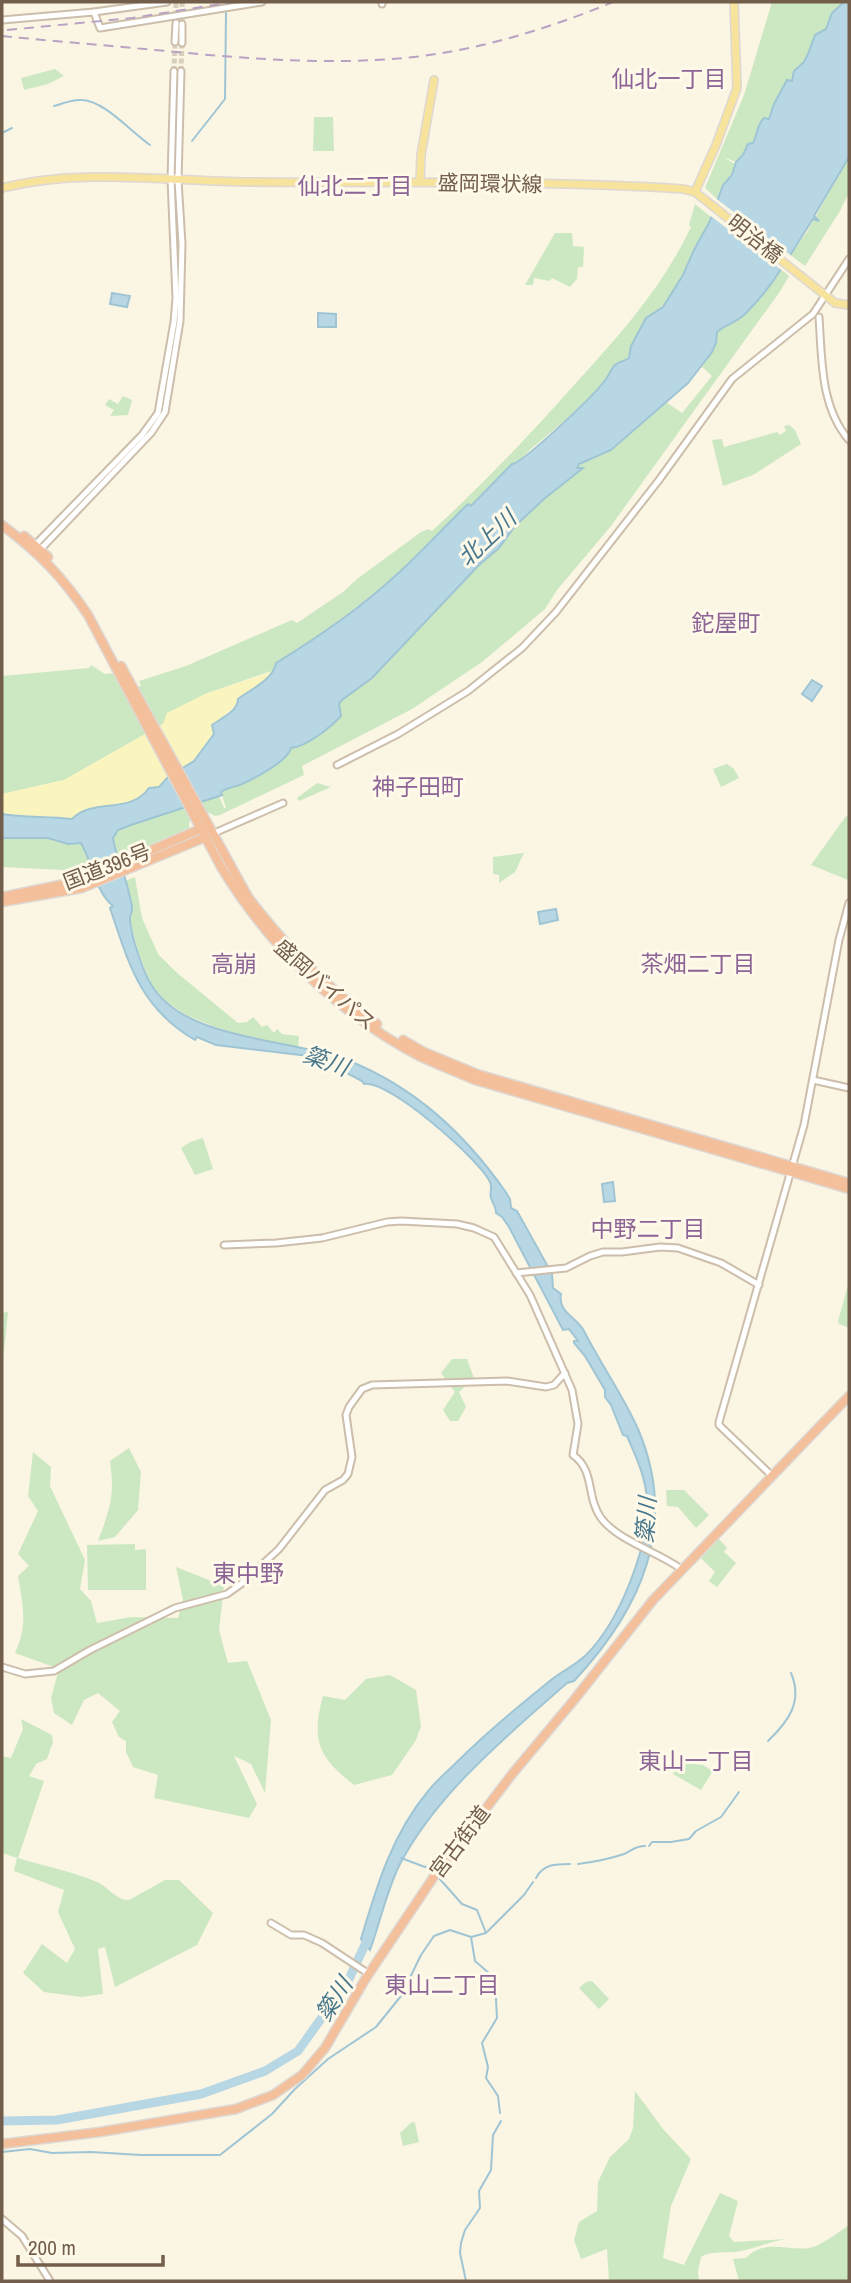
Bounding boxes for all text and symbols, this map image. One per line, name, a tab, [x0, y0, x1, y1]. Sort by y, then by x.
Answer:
district label: 仙北一丁目	[612, 63, 727, 94]
street label: 盛岡環状線	[437, 168, 543, 199]
district label: 仙北二丁目	[298, 170, 413, 201]
street label: 明治橋	[722, 208, 789, 269]
water label: 北上川	[451, 501, 525, 572]
district label: 鉈屋町	[692, 607, 761, 638]
district label: 神子田町	[372, 771, 464, 802]
street label: 国道396号	[59, 837, 155, 897]
street label: 盛岡バイパス	[268, 932, 382, 1037]
district label: 高崩	[211, 948, 257, 979]
district label: 茶畑二丁目	[641, 948, 756, 979]
water label: 簗川	[299, 1038, 356, 1084]
district label: 中野二丁目	[591, 1213, 706, 1244]
water label: 簗川	[628, 1493, 663, 1544]
district label: 東中野	[212, 1557, 284, 1589]
district label: 東山一丁目	[639, 1745, 754, 1776]
street label: 宮古街道	[423, 1799, 496, 1884]
water label: 簗川	[308, 1968, 361, 2026]
district label: 東山二丁目	[385, 1969, 500, 2000]
scale bar	[18, 2224, 163, 2268]
text: 200 m	[28, 2233, 76, 2262]

